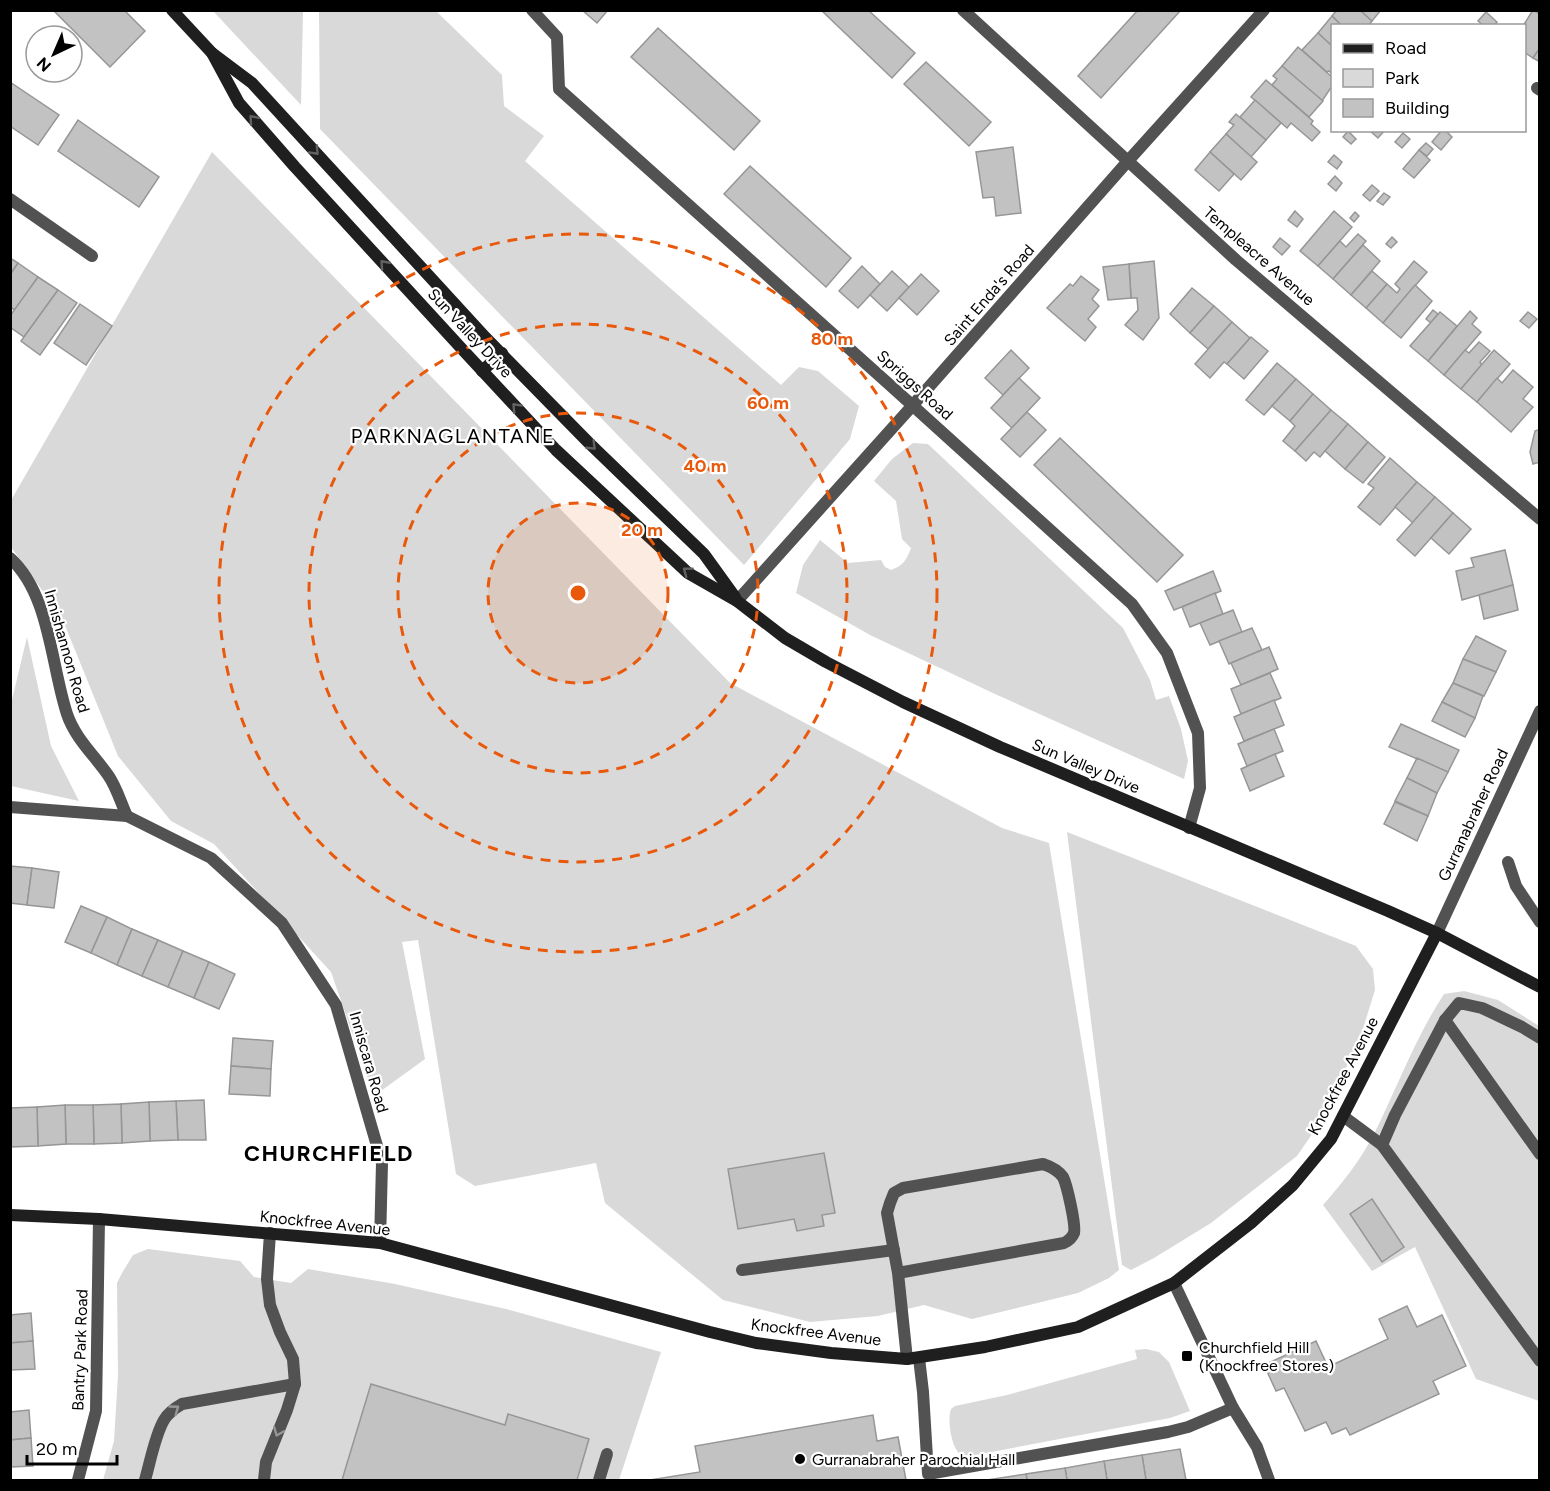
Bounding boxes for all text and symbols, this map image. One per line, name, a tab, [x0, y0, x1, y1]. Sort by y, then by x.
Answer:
north arrow	[24, 24, 84, 84]
legend	[1331, 24, 1526, 132]
text: Road	[1385, 37, 1426, 59]
text: N	[33, 53, 55, 76]
text: Park	[1385, 67, 1420, 89]
text: Building	[1385, 97, 1450, 119]
one-way arrow	[249, 115, 260, 126]
one-way arrow	[308, 144, 319, 155]
street label: Templeacre Avenue	[1200, 203, 1319, 310]
street label: Saint Enda's Road	[940, 240, 1038, 350]
one-way arrow	[380, 260, 391, 270]
street label: Sun Valley Drive	[424, 284, 516, 382]
text: 80 m	[811, 328, 853, 350]
street label: Spriggs Road	[873, 346, 957, 424]
text: 60 m	[747, 392, 789, 414]
one-way arrow	[512, 404, 523, 414]
district label: PARKNAGLANTANE	[351, 424, 555, 448]
one-way arrow	[586, 439, 596, 450]
text: 40 m	[683, 455, 727, 477]
text: 20 m	[621, 519, 663, 541]
one-way arrow	[683, 567, 694, 578]
centre of rings	[568, 583, 588, 603]
street label: Innishannon Road	[40, 587, 94, 715]
street label: Sun Valley Drive	[1029, 735, 1143, 797]
street label: Gurranabraher Road	[1434, 746, 1512, 884]
street label: Inniscara Road	[345, 1009, 393, 1115]
street label: Knockfree Avenue	[1304, 1013, 1382, 1138]
district label: CHURCHFIELD	[244, 1140, 414, 1167]
street label: Knockfree Avenue	[259, 1207, 391, 1239]
street label: Bantry Park Road	[68, 1289, 92, 1411]
street label: Knockfree Avenue	[750, 1315, 883, 1349]
place label: Churchfield Hill (Knockfree Stores)	[1199, 1338, 1334, 1375]
marker: Churchfield Hill (Knockfree Stores)	[1180, 1349, 1194, 1363]
one-way arrow	[168, 1405, 179, 1416]
one-way arrow	[273, 1425, 285, 1436]
scale bar	[27, 1428, 117, 1466]
text: 20 m	[36, 1438, 77, 1460]
place label: Gurranabraher Parochial Hall	[812, 1450, 1015, 1469]
marker: Gurranabraher Parochial Hall	[793, 1452, 807, 1466]

